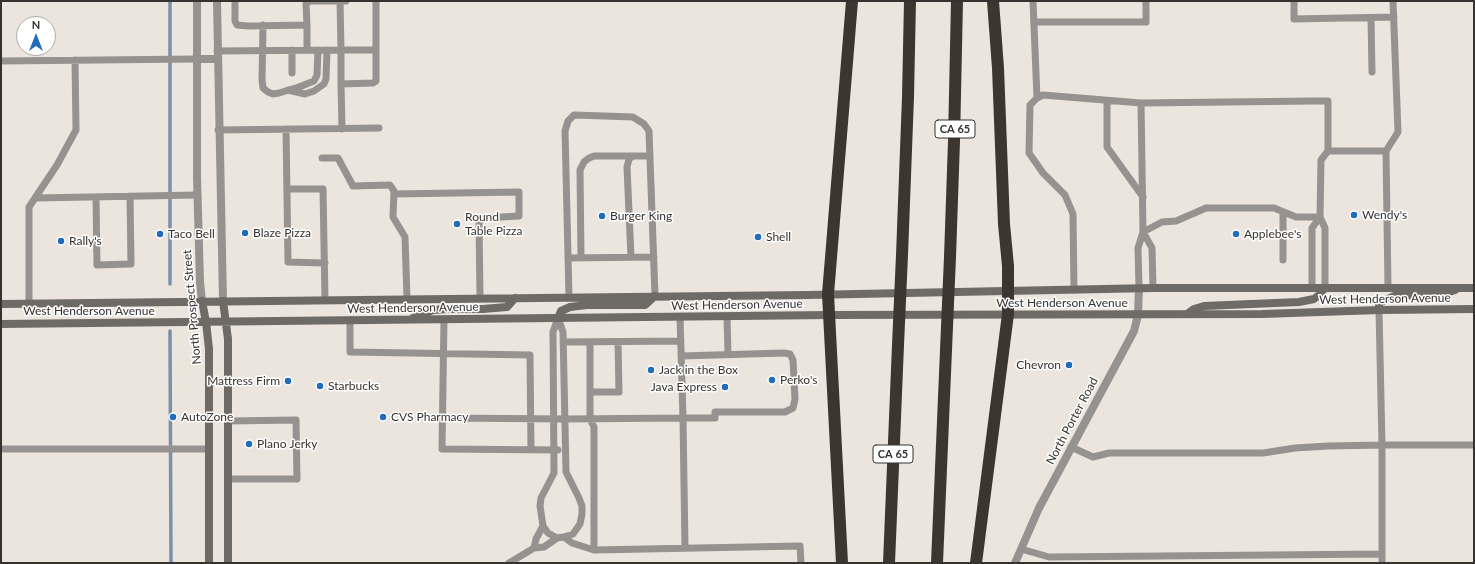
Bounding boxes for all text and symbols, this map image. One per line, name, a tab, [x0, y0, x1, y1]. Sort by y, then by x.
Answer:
north arrow	[16, 16, 56, 56]
text: N	[32, 18, 40, 31]
road number: CA 65	[935, 120, 975, 138]
place label: Wendy's	[1362, 208, 1407, 222]
place label: Burger King	[610, 209, 672, 223]
place label: Round Table Pizza	[465, 210, 523, 238]
marker: Wendy's	[1349, 210, 1359, 220]
marker: Burger King	[597, 211, 607, 221]
marker: Round Table Pizza	[452, 219, 462, 229]
place label: Blaze Pizza	[253, 226, 311, 240]
place label: Taco Bell	[168, 227, 215, 241]
place label: Applebee's	[1244, 227, 1301, 241]
marker: Blaze Pizza	[240, 228, 250, 238]
marker: Taco Bell	[155, 229, 165, 239]
marker: Applebee's	[1231, 229, 1241, 239]
place label: Shell	[766, 230, 791, 244]
marker: Shell	[753, 232, 763, 242]
place label: Rally's	[69, 234, 102, 248]
marker: Rally's	[56, 236, 66, 246]
street label: North Prospect Street	[180, 249, 204, 365]
street label: West Henderson Avenue	[1319, 291, 1451, 307]
street label: West Henderson Avenue	[996, 296, 1128, 310]
street label: West Henderson Avenue	[671, 297, 803, 313]
street label: West Henderson Avenue	[347, 300, 479, 316]
street label: West Henderson Avenue	[23, 304, 155, 318]
place label: Chevron	[1016, 358, 1061, 372]
marker: Chevron	[1064, 360, 1074, 370]
place label: Jack in the Box	[659, 363, 738, 377]
marker: Jack in the Box	[646, 365, 656, 375]
place label: Perko's	[780, 373, 817, 387]
place label: Mattress Firm	[207, 374, 280, 388]
marker: Perko's	[767, 375, 777, 385]
street label: North Porter Road	[1043, 375, 1101, 467]
marker: Mattress Firm	[283, 376, 293, 386]
place label: Starbucks	[328, 379, 379, 393]
place label: Java Express	[651, 380, 717, 394]
marker: Starbucks	[315, 381, 325, 391]
marker: Java Express	[720, 382, 730, 392]
place label: AutoZone	[181, 410, 233, 424]
place label: CVS Pharmacy	[391, 410, 468, 424]
marker: AutoZone	[168, 412, 178, 422]
marker: CVS Pharmacy	[378, 412, 388, 422]
place label: Plano Jerky	[257, 437, 317, 451]
marker: Plano Jerky	[244, 439, 254, 449]
road number: CA 65	[873, 445, 913, 463]

